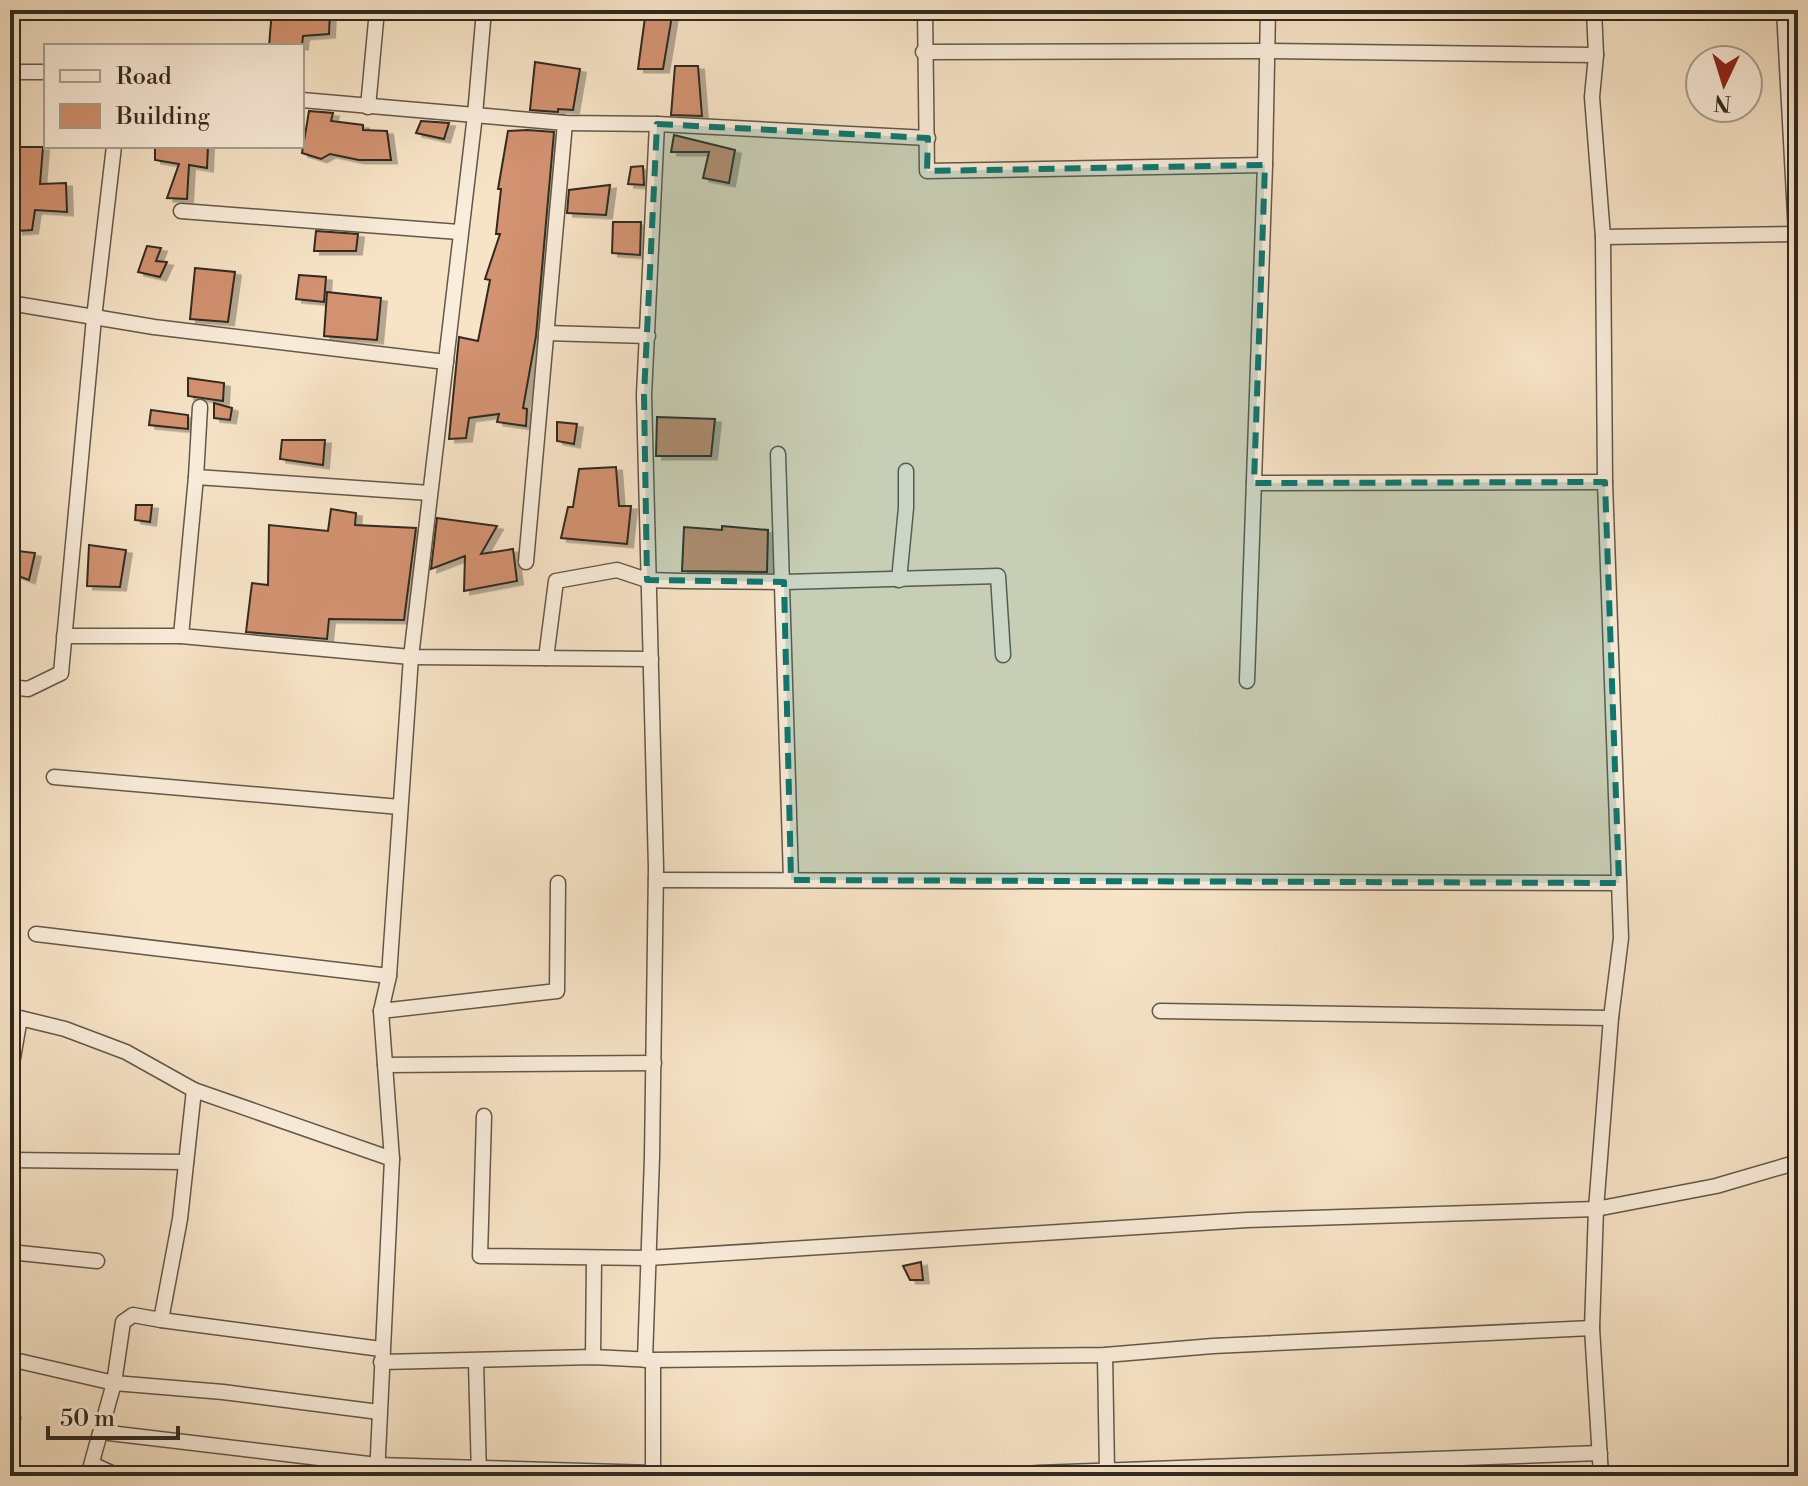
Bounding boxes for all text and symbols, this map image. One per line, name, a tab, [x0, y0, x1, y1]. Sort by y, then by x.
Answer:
legend	[44, 44, 304, 148]
north arrow	[1684, 44, 1764, 124]
text: Road	[116, 62, 172, 92]
text: N	[1712, 88, 1732, 117]
text: Building	[115, 102, 210, 132]
scale bar	[48, 1390, 178, 1440]
text: 50 m	[60, 1404, 115, 1434]

